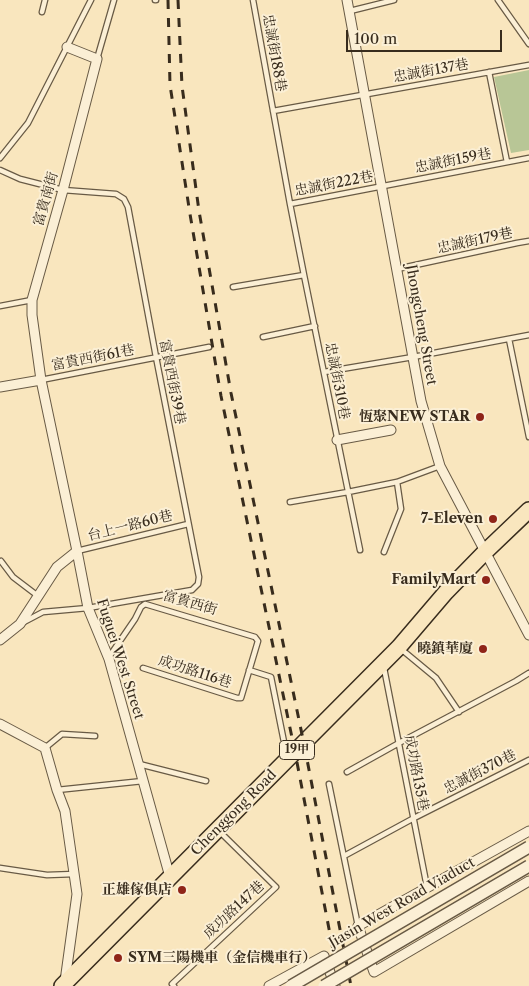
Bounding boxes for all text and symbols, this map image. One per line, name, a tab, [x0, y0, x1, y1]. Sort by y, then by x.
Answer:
street label: 忠誠街188巷	[259, 13, 289, 93]
scale bar	[349, 20, 505, 52]
text: 100 m	[354, 29, 397, 48]
street label: 忠誠街137巷	[392, 56, 470, 86]
street label: 忠誠街159巷	[413, 145, 493, 177]
street label: 忠誠街222巷	[293, 168, 375, 200]
street label: 富貴南街	[30, 170, 62, 228]
street label: 忠誠街179巷	[436, 225, 514, 257]
street label: Jhongcheng Street	[402, 263, 440, 387]
street label: 富貴西街39巷	[156, 338, 188, 426]
street label: 忠誠街310巷	[321, 341, 353, 421]
street label: 富貴西街61巷	[50, 342, 136, 374]
place label: 恆聚NEW STAR	[359, 409, 470, 425]
marker: 恆聚NEW STAR	[474, 411, 486, 423]
street label: 台上一路60巷	[86, 507, 174, 545]
place label: 7-Eleven	[421, 511, 483, 527]
marker: 7-Eleven	[487, 513, 499, 525]
place label: FamilyMart	[392, 572, 476, 588]
marker: FamilyMart	[480, 574, 492, 586]
street label: 富貴西街	[161, 587, 219, 619]
street label: Fuguei West Street	[93, 597, 147, 721]
place label: 曉鎮華廈	[417, 641, 473, 657]
marker: 曉鎮華廈	[477, 643, 489, 655]
street label: 成功路116巷	[156, 652, 234, 692]
street label: 成功路135巷	[400, 734, 432, 812]
road number: 19甲	[280, 740, 314, 760]
street label: 忠誠街370巷	[441, 746, 519, 798]
street label: Chenggong Road	[188, 767, 280, 859]
street label: Jiasin West Road Viaduct	[326, 854, 478, 952]
street label: 成功路147巷	[200, 878, 268, 942]
place label: 正雄傢俱店	[102, 882, 172, 898]
marker: 正雄傢俱店	[176, 884, 188, 896]
place label: SYM三陽機車（金信機車行）	[128, 950, 316, 966]
marker: SYM三陽機車（金信機車行）	[112, 952, 124, 964]

